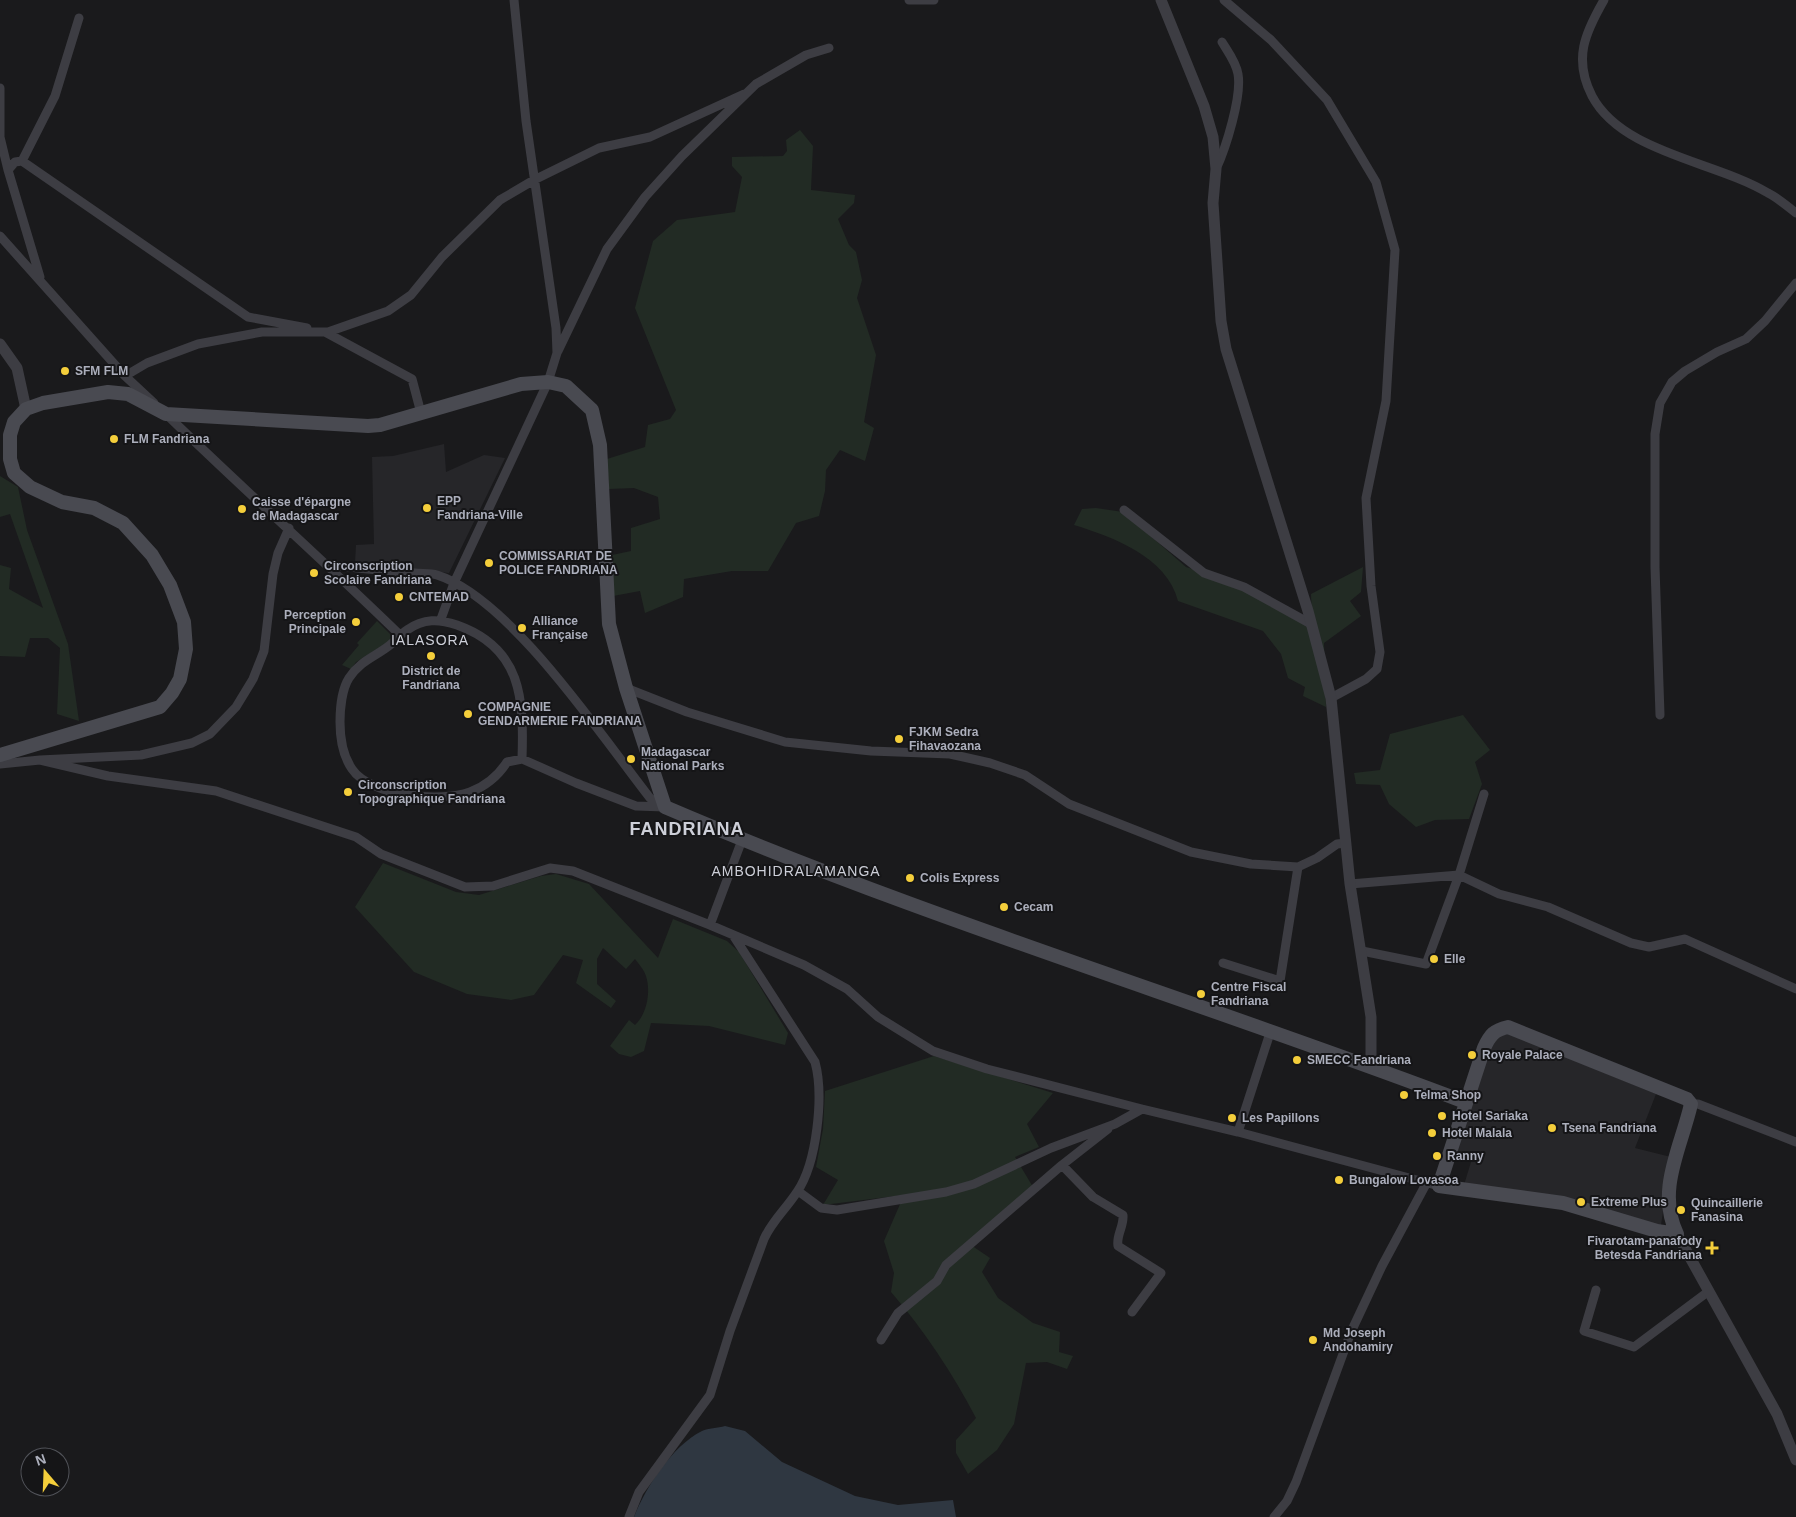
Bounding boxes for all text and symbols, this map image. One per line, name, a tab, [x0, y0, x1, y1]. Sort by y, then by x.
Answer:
place label: SFM FLM	[75, 364, 128, 378]
marker: SFM FLM	[59, 365, 71, 377]
place label: FLM Fandriana	[124, 432, 210, 446]
marker: FLM Fandriana	[108, 433, 120, 445]
place label: EPP Fandriana-Ville	[437, 494, 523, 522]
place label: Caisse d'épargne de Madagascar	[252, 495, 351, 523]
marker: EPP Fandriana-Ville	[421, 502, 433, 514]
marker: Caisse d'épargne de Madagascar	[236, 503, 248, 515]
place label: COMMISSARIAT DE POLICE FANDRIANA	[499, 549, 618, 577]
marker: COMMISSARIAT DE POLICE FANDRIANA	[483, 557, 495, 569]
place label: Circonscription Scolaire Fandriana	[324, 559, 432, 587]
marker: Circonscription Scolaire Fandriana	[308, 567, 320, 579]
place label: CNTEMAD	[409, 590, 469, 604]
marker: CNTEMAD	[393, 591, 405, 603]
place label: Perception Principale	[284, 608, 346, 636]
place label: Alliance Française	[532, 614, 588, 642]
marker: Perception Principale	[350, 616, 362, 628]
marker: Alliance Française	[516, 622, 528, 634]
district label: IALASORA	[391, 632, 469, 648]
marker: District de Fandriana	[425, 650, 437, 662]
place label: District de Fandriana	[402, 664, 461, 692]
place label: COMPAGNIE GENDARMERIE FANDRIANA	[478, 700, 642, 728]
marker: COMPAGNIE GENDARMERIE FANDRIANA	[462, 708, 474, 720]
place label: FJKM Sedra Fihavaozana	[909, 725, 981, 753]
marker: FJKM Sedra Fihavaozana	[893, 733, 905, 745]
place label: Madagascar National Parks	[641, 745, 725, 773]
marker: Madagascar National Parks	[625, 753, 637, 765]
place label: Circonscription Topographique Fandriana	[358, 778, 505, 806]
marker: Circonscription Topographique Fandriana	[342, 786, 354, 798]
district label: FANDRIANA	[630, 819, 745, 839]
district label: AMBOHIDRALAMANGA	[711, 863, 881, 879]
place label: Colis Express	[920, 871, 1000, 885]
marker: Colis Express	[904, 872, 916, 884]
place label: Cecam	[1014, 900, 1053, 914]
marker: Cecam	[998, 901, 1010, 913]
place label: Elle	[1444, 952, 1466, 966]
marker: Elle	[1428, 953, 1440, 965]
place label: Centre Fiscal Fandriana	[1211, 980, 1286, 1008]
marker: Centre Fiscal Fandriana	[1195, 988, 1207, 1000]
place label: Royale Palace	[1482, 1048, 1563, 1062]
marker: Royale Palace	[1466, 1049, 1478, 1061]
place label: SMECC Fandriana	[1307, 1053, 1411, 1067]
marker: SMECC Fandriana	[1291, 1054, 1303, 1066]
place label: Telma Shop	[1414, 1088, 1481, 1102]
marker: Telma Shop	[1398, 1089, 1410, 1101]
place label: Hotel Sariaka	[1452, 1109, 1528, 1123]
marker: Hotel Sariaka	[1436, 1110, 1448, 1122]
place label: Les Papillons	[1242, 1111, 1320, 1125]
marker: Les Papillons	[1226, 1112, 1238, 1124]
place label: Tsena Fandriana	[1562, 1121, 1657, 1135]
marker: Tsena Fandriana	[1546, 1122, 1558, 1134]
place label: Hotel Malala	[1442, 1126, 1512, 1140]
marker: Hotel Malala	[1426, 1127, 1438, 1139]
place label: Ranny	[1447, 1149, 1484, 1163]
marker: Ranny	[1431, 1150, 1443, 1162]
place label: Bungalow Lovasoa	[1349, 1173, 1459, 1187]
marker: Bungalow Lovasoa	[1333, 1174, 1345, 1186]
place label: Extreme Plus	[1591, 1195, 1667, 1209]
marker: Extreme Plus	[1575, 1196, 1587, 1208]
place label: Quincaillerie Fanasina	[1691, 1196, 1763, 1224]
marker: Quincaillerie Fanasina	[1675, 1204, 1687, 1216]
place label: Fivarotam-panafody Betesda Fandriana	[1587, 1234, 1702, 1262]
marker: Fivarotam-panafody Betesda Fandriana	[1706, 1242, 1718, 1254]
place label: Md Joseph Andohamiry	[1323, 1326, 1393, 1354]
marker: Md Joseph Andohamiry	[1307, 1334, 1319, 1346]
north arrow	[20, 1447, 70, 1497]
text: N	[33, 1450, 48, 1469]

